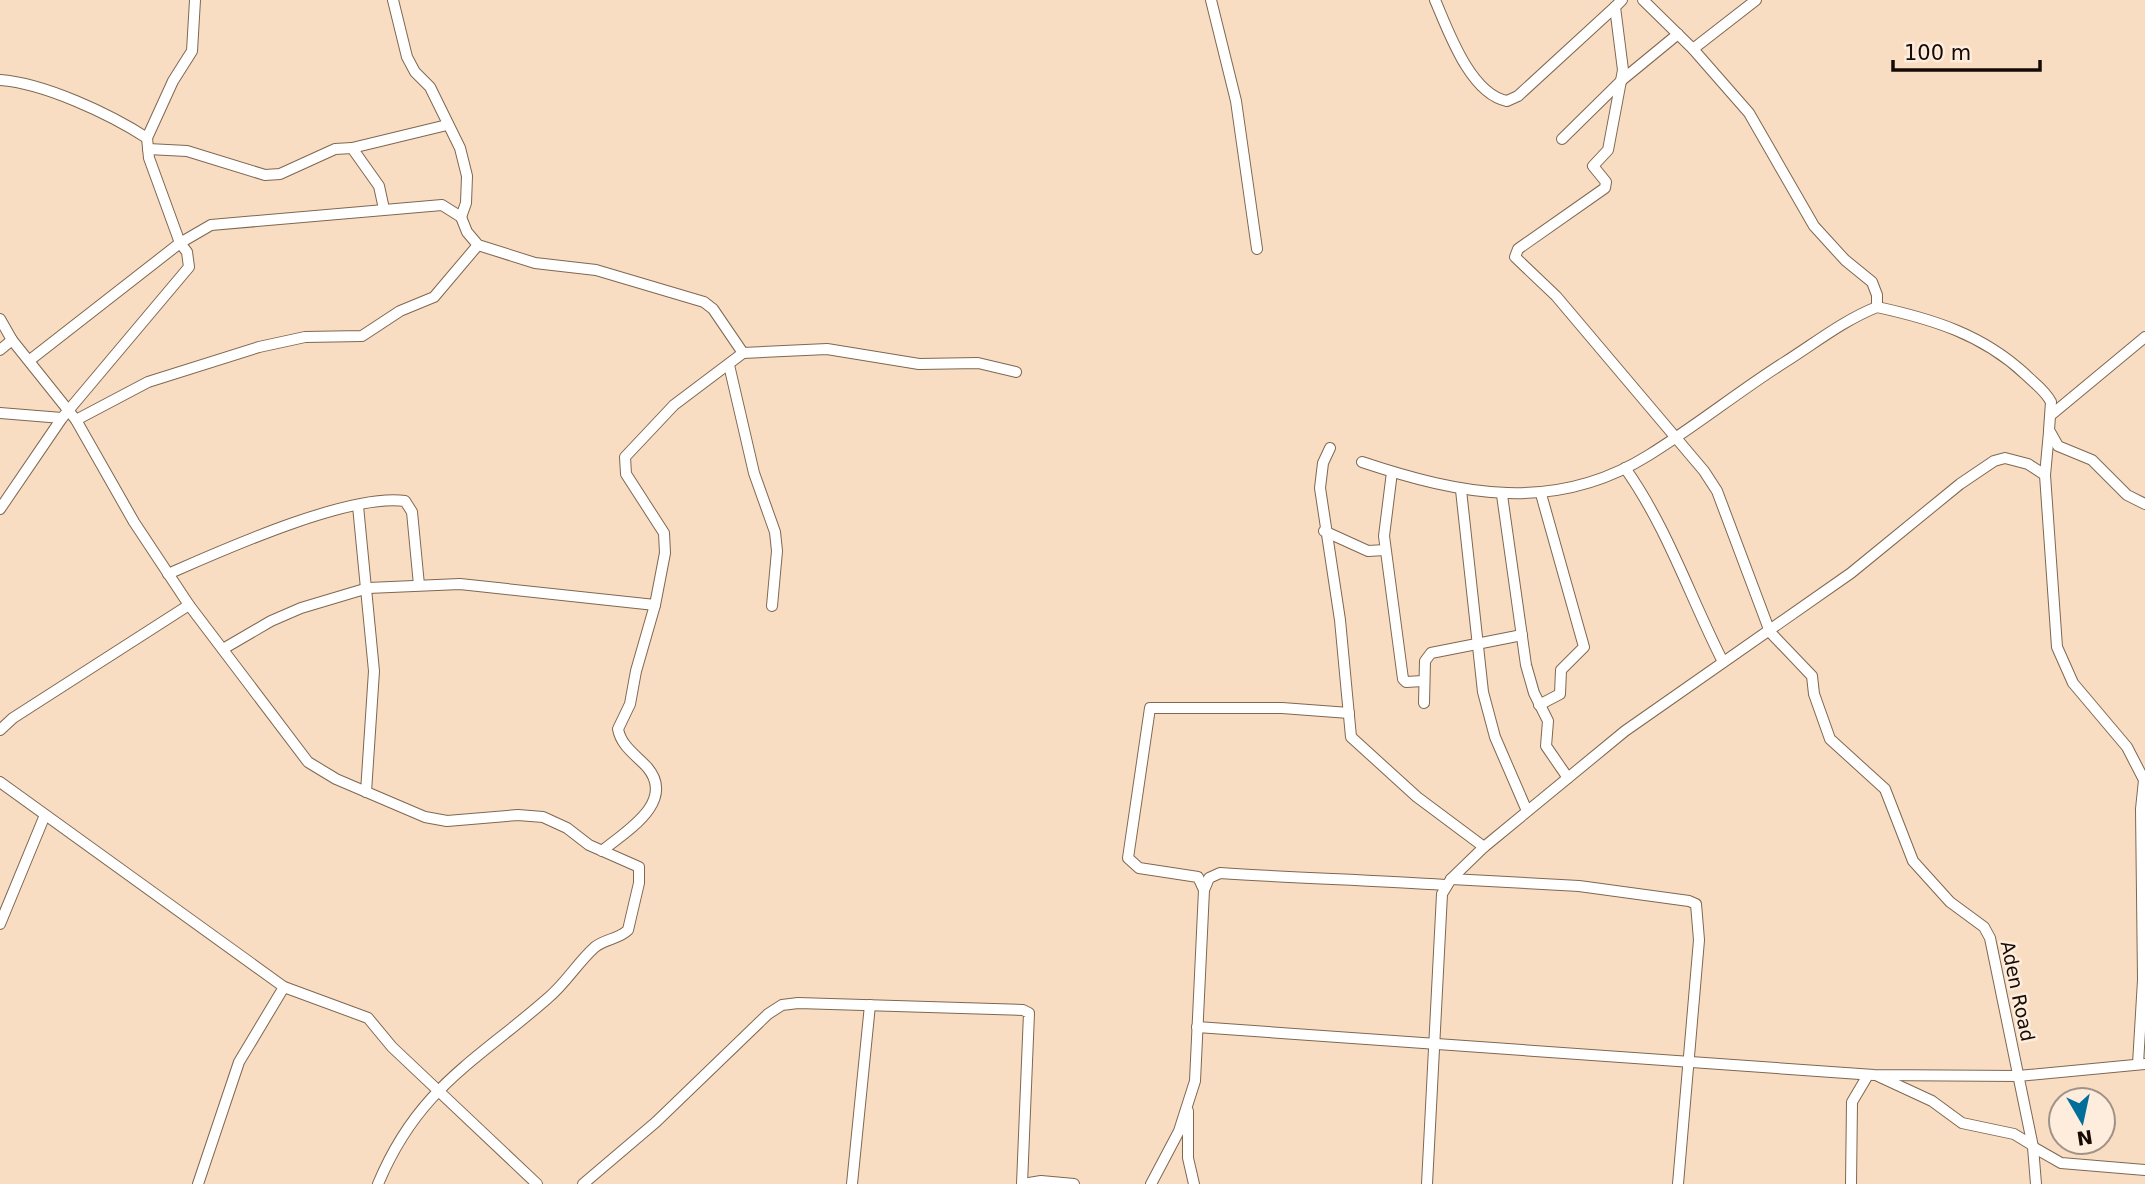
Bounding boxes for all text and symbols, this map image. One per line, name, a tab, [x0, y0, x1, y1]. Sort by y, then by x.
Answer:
scale bar	[1893, 28, 2040, 72]
text: 100 m	[1904, 41, 1971, 65]
street label: Aden Road	[1997, 939, 2039, 1043]
north arrow	[2047, 1086, 2117, 1156]
text: N	[2075, 1126, 2094, 1150]

